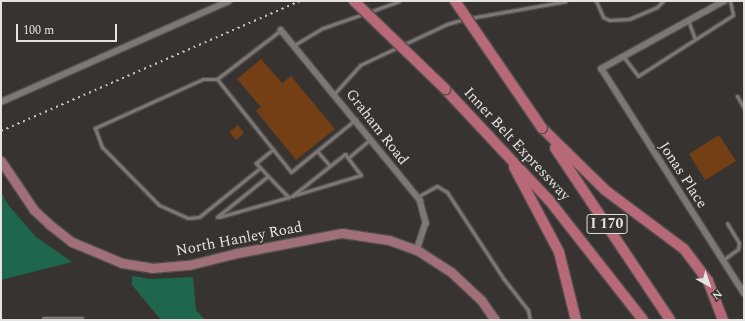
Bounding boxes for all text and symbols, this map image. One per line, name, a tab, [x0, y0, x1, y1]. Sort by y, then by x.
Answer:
scale bar	[18, 16, 119, 42]
text: 100 m	[23, 21, 54, 40]
street label: Inner Belt Expressway	[460, 84, 574, 204]
street label: Graham Road	[342, 85, 412, 169]
street label: Jonas Place	[655, 138, 711, 212]
road number: I 170	[586, 212, 628, 236]
street label: North Hanley Road	[174, 218, 304, 260]
north arrow	[689, 265, 729, 305]
text: N	[708, 285, 726, 304]

